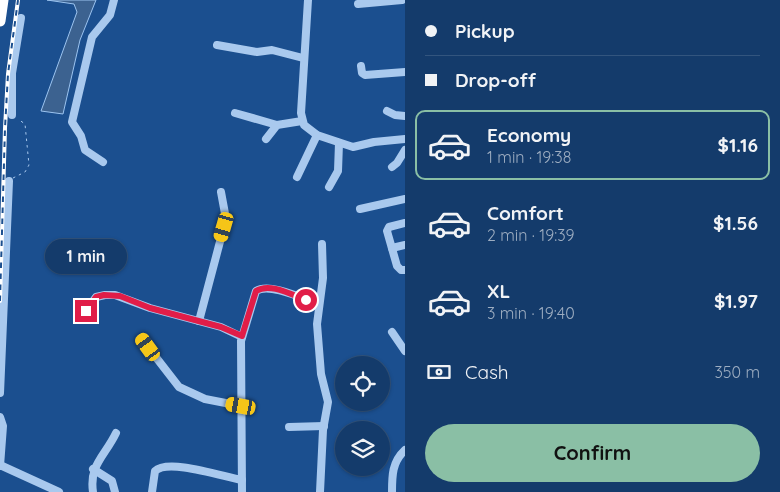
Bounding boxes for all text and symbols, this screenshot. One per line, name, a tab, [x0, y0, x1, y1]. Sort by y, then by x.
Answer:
text: Pickup	[455, 19, 515, 43]
text: Drop-off	[455, 68, 536, 92]
icon: car	[427, 123, 472, 168]
text: Economy	[487, 123, 571, 147]
text: $1.16	[718, 133, 758, 157]
text: 1 min · 19:38	[487, 147, 571, 167]
icon: car	[427, 201, 472, 246]
text: Comfort	[487, 201, 564, 225]
car	[212, 211, 235, 243]
text: $1.56	[713, 211, 758, 235]
text: 2 min · 19:39	[487, 225, 575, 245]
callout: 1 min	[45, 238, 127, 274]
text: 1 min	[67, 246, 105, 266]
icon: car	[427, 279, 472, 324]
text: XL	[487, 279, 510, 303]
route start	[295, 289, 317, 311]
text: $1.97	[714, 289, 758, 313]
route end	[75, 300, 97, 322]
text: 3 min · 19:40	[487, 303, 575, 323]
car	[133, 330, 162, 364]
map controls	[335, 356, 390, 476]
button: locate	[335, 356, 390, 411]
icon: cash	[425, 358, 453, 386]
text: Cash	[465, 360, 509, 384]
text: 350 m	[714, 362, 760, 382]
car	[224, 396, 257, 416]
button: layers	[335, 421, 390, 476]
button: Confirm	[425, 424, 760, 482]

